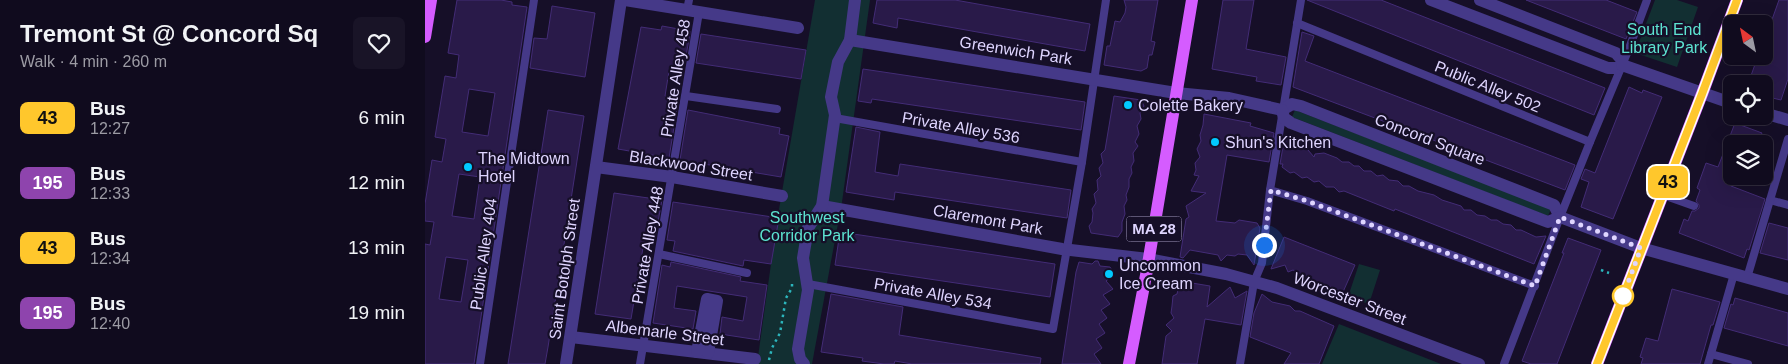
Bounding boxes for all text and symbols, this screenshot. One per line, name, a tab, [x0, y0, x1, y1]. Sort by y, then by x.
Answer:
north arrow	[1723, 15, 1773, 65]
map controls	[1723, 15, 1773, 185]
button: heart	[353, 17, 405, 69]
street label: Private Alley 458	[658, 18, 693, 138]
text: Tremont St @ Concord Sq	[20, 20, 318, 47]
park label: South End Library Park	[1621, 21, 1708, 56]
street label: Greenwich Park	[958, 33, 1074, 68]
text: Walk · 4 min · 260 m	[20, 53, 167, 70]
street label: Public Alley 502	[1432, 57, 1543, 116]
button: locate	[1723, 75, 1773, 125]
place label: Colette Bakery	[1138, 97, 1243, 114]
text: Bus	[90, 98, 126, 119]
marker: Colette Bakery	[1122, 99, 1134, 111]
text: 6 min	[359, 107, 405, 128]
text: 43	[37, 108, 58, 128]
street label: Private Alley 536	[901, 109, 1021, 146]
street label: Concord Square	[1372, 111, 1487, 168]
text: 12:27	[90, 120, 130, 137]
place label: Shun's Kitchen	[1225, 134, 1331, 151]
button: layers	[1723, 135, 1773, 185]
marker: Shun's Kitchen	[1209, 136, 1221, 148]
street label: Blackwood Street	[628, 147, 754, 184]
place label: The Midtown Hotel	[478, 150, 570, 185]
marker: The Midtown Hotel	[462, 161, 474, 173]
text: Bus	[90, 163, 126, 184]
line badge: 43	[1645, 166, 1691, 198]
text: 12 min	[348, 172, 405, 193]
text: 43	[1658, 172, 1678, 192]
text: 195	[32, 173, 63, 193]
text: 12:33	[90, 185, 130, 202]
street label: Private Alley 448	[629, 185, 666, 305]
street label: Public Alley 404	[467, 197, 500, 311]
street label: Saint Botolph Street	[546, 197, 583, 341]
street label: Claremont Park	[932, 201, 1045, 238]
park label: Southwest Corridor Park	[759, 209, 856, 244]
road number: MA 28	[1127, 216, 1181, 242]
text: Bus	[90, 228, 126, 249]
your location	[1252, 233, 1277, 258]
text: 13 min	[348, 237, 405, 258]
text: 43	[37, 238, 58, 258]
text: 12:34	[90, 250, 130, 267]
place label: Uncommon Ice Cream	[1119, 257, 1201, 292]
marker: Uncommon Ice Cream	[1103, 268, 1115, 280]
street label: Worcester Street	[1291, 269, 1409, 328]
street label: Private Alley 534	[873, 275, 993, 312]
unlabelled marker	[1612, 285, 1634, 307]
text: Bus	[90, 293, 126, 314]
text: 19 min	[348, 302, 405, 323]
text: 195	[32, 303, 63, 323]
text: 12:40	[90, 315, 130, 332]
street label: Albemarle Street	[605, 317, 726, 348]

